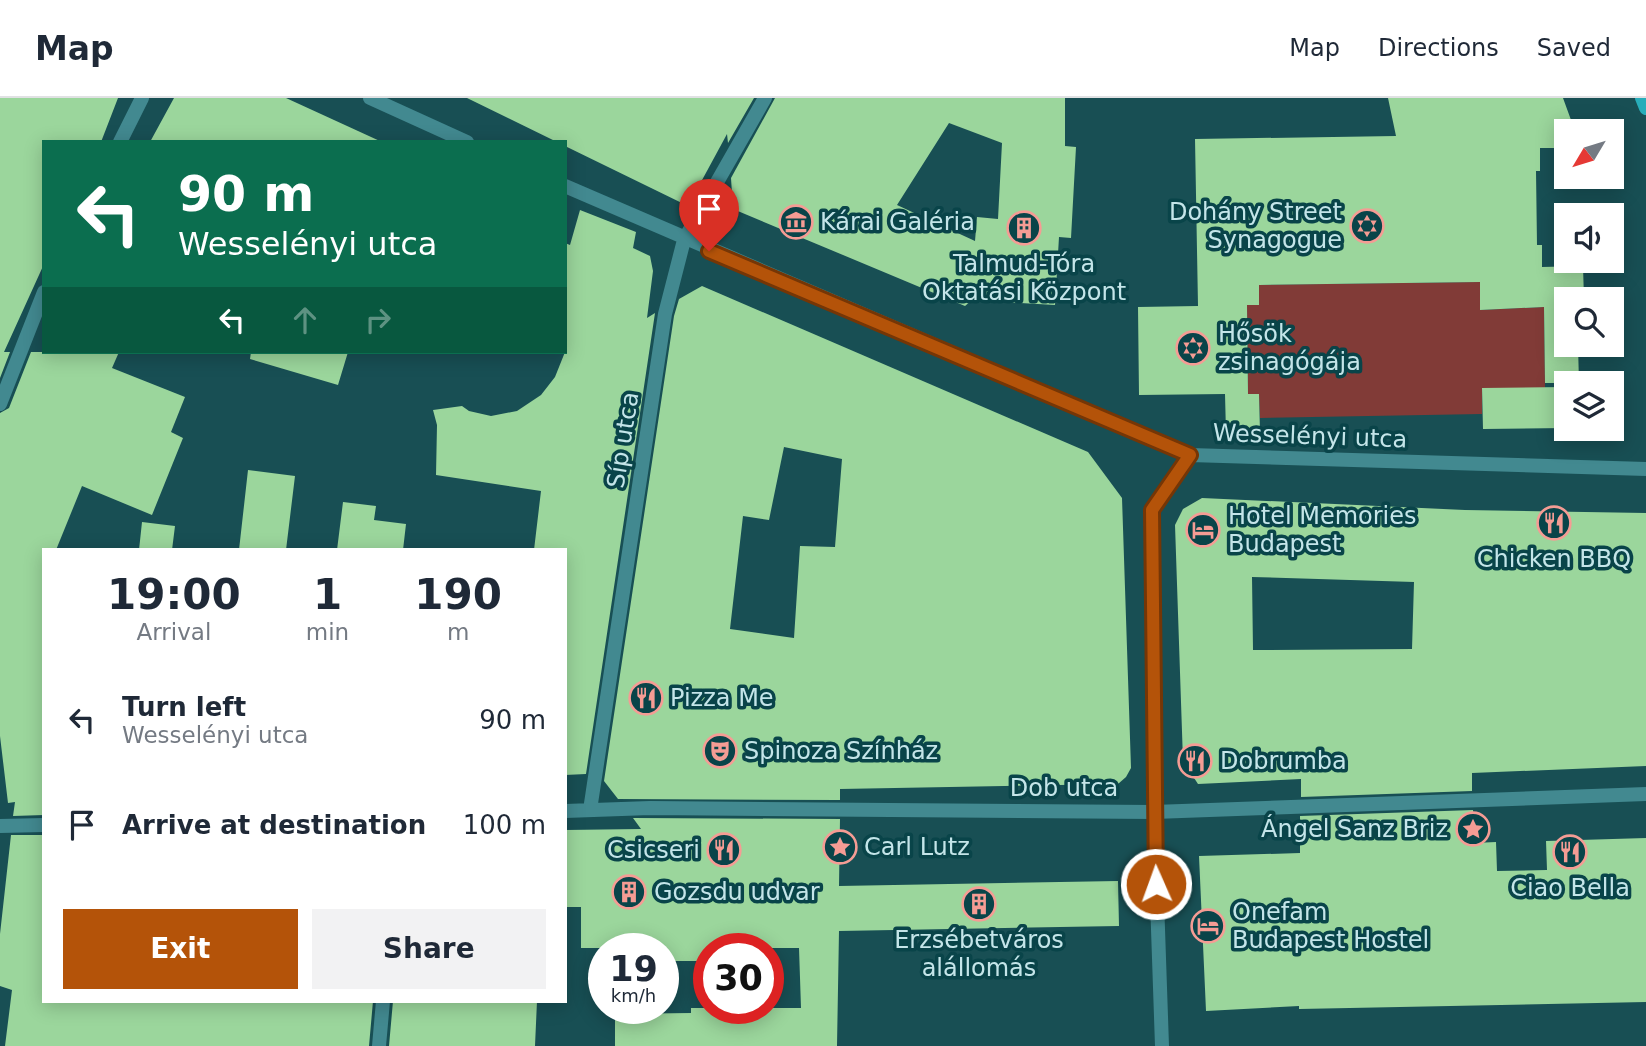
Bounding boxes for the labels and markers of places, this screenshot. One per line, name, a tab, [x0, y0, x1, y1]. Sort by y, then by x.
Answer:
pin	[679, 179, 739, 251]
place label: Dohány Street Synagogue	[1169, 198, 1342, 254]
museum icon: Kárai Galéria	[777, 203, 815, 241]
synagogue icon: Dohány Street Synagogue	[1348, 207, 1386, 245]
place label: Kárai Galéria	[820, 208, 975, 236]
building icon: Talmud-Tóra Oktatási Központ	[1005, 209, 1043, 247]
place label: Talmud-Tóra Oktatási Központ	[922, 250, 1126, 306]
place label: Hősök zsinagógája	[1218, 320, 1361, 376]
synagogue icon: Hősök zsinagógája	[1174, 329, 1212, 367]
place label: Hotel Memories Budapest	[1228, 502, 1417, 558]
restaurant icon: Chicken BBQ	[1535, 504, 1573, 542]
hotel icon: Hotel Memories Budapest	[1184, 511, 1222, 549]
place label: Chicken BBQ	[1477, 545, 1631, 573]
restaurant icon: Pizza Me	[627, 679, 665, 717]
place label: Pizza Me	[670, 684, 774, 712]
theatre icon: Spinoza Színház	[701, 732, 739, 770]
place label: Spinoza Színház	[744, 737, 938, 765]
restaurant icon: Dobrumba	[1176, 742, 1214, 780]
place label: Dobrumba	[1220, 747, 1347, 775]
place icon: Ángel Sanz Briz	[1454, 810, 1492, 848]
place label: Ángel Sanz Briz	[1261, 814, 1448, 843]
place icon: Carl Lutz	[821, 828, 859, 866]
restaurant icon: Csicseri	[705, 831, 743, 869]
place label: Carl Lutz	[864, 833, 970, 861]
restaurant icon: Ciao Bella	[1551, 833, 1589, 871]
place label: Csicseri	[607, 836, 700, 864]
building icon: Gozsdu udvar	[610, 873, 648, 911]
place label: Ciao Bella	[1510, 874, 1630, 902]
place label: Gozsdu udvar	[654, 878, 820, 906]
building icon: Erzsébetváros alállomás	[960, 885, 998, 923]
place label: Onefam Budapest Hostel	[1232, 898, 1429, 954]
hotel icon: Onefam Budapest Hostel	[1189, 907, 1227, 945]
place label: Erzsébetváros alállomás	[894, 926, 1064, 982]

